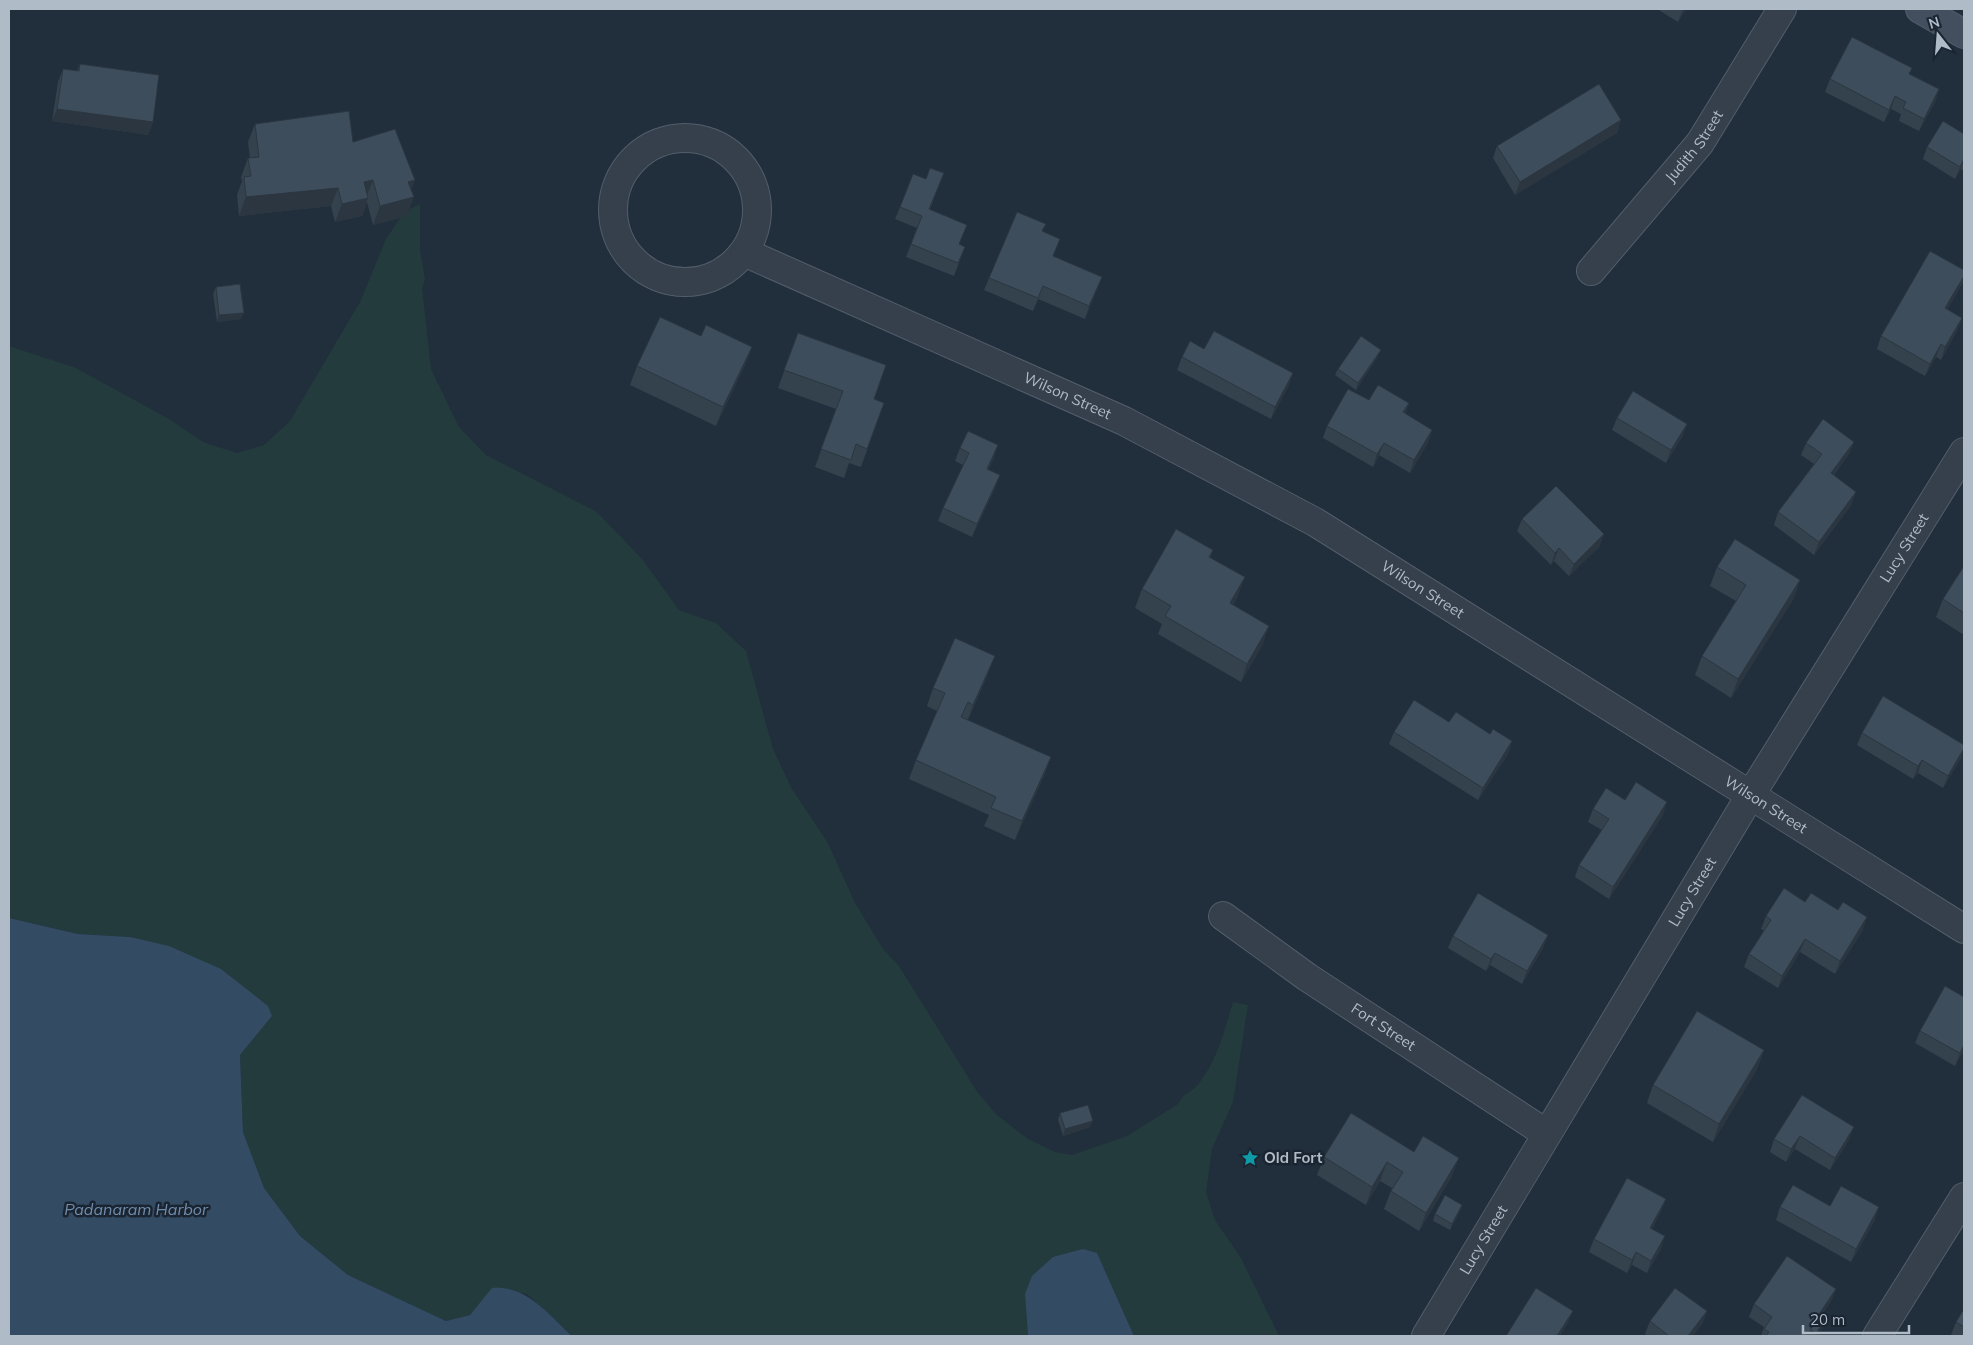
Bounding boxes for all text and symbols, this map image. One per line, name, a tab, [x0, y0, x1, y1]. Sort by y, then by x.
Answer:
north arrow	[1913, 10, 1963, 60]
text: N	[1927, 12, 1942, 33]
street label: Judith Street	[1661, 106, 1727, 186]
street label: Wilson Street	[1021, 368, 1115, 423]
street label: Lucy Street	[1875, 510, 1933, 586]
street label: Wilson Street	[1378, 556, 1468, 622]
street label: Wilson Street	[1721, 771, 1811, 837]
street label: Lucy Street	[1664, 853, 1720, 930]
street label: Fort Street	[1348, 998, 1419, 1055]
place icon: Old Fort	[1240, 1148, 1260, 1168]
place label: Old Fort	[1264, 1148, 1323, 1167]
water label: Padanaram Harbor	[64, 1199, 209, 1219]
street label: Lucy Street	[1455, 1202, 1511, 1278]
scale bar	[1803, 1302, 1909, 1334]
text: 20 m	[1810, 1310, 1845, 1329]

